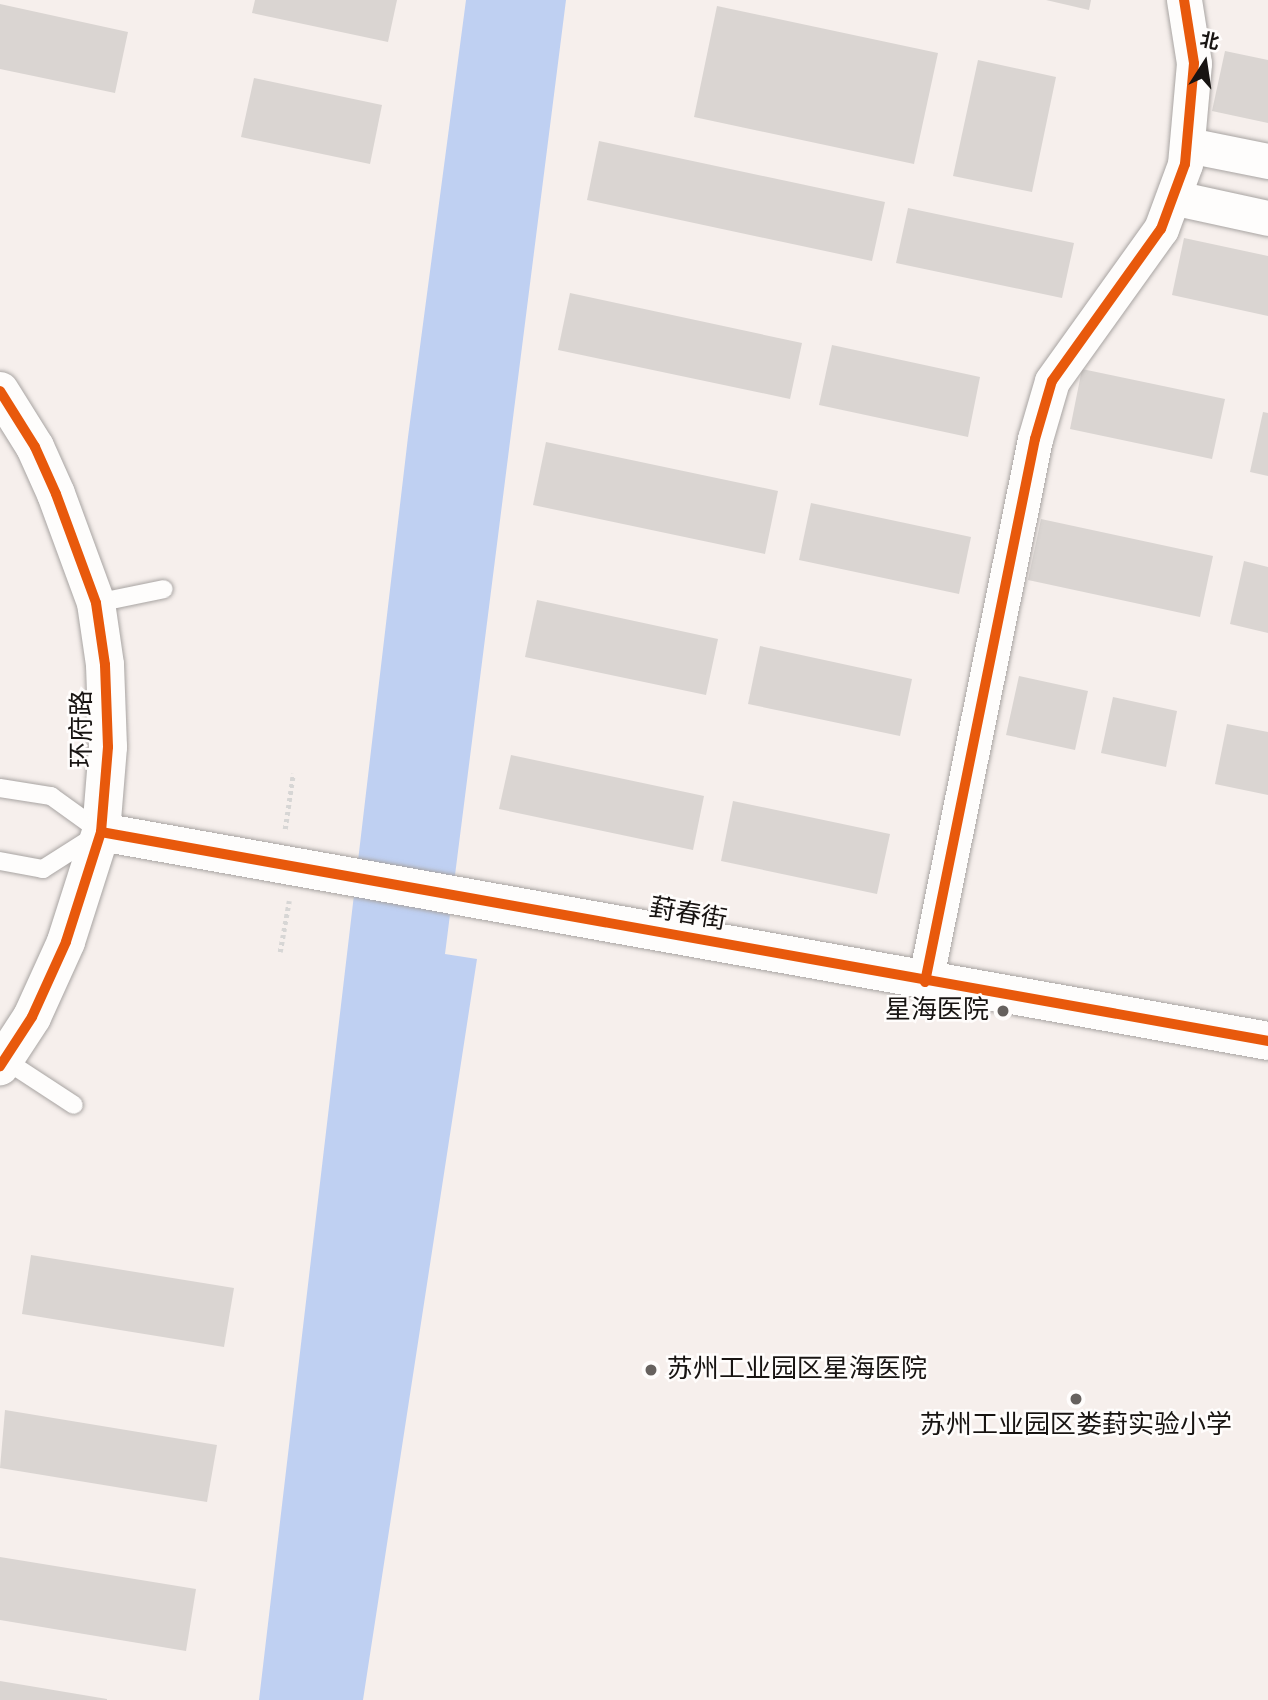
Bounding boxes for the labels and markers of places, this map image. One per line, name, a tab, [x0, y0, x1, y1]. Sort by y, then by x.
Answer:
place label: 星海医院	[885, 995, 989, 1027]
marker: 星海医院	[995, 1003, 1011, 1019]
place label: 苏州工业园区星海医院	[667, 1354, 927, 1386]
marker: 苏州工业园区星海医院	[641, 1360, 661, 1380]
marker: 苏州工业园区娄葑实验小学	[1068, 1391, 1084, 1407]
place label: 苏州工业园区娄葑实验小学	[920, 1410, 1232, 1442]

